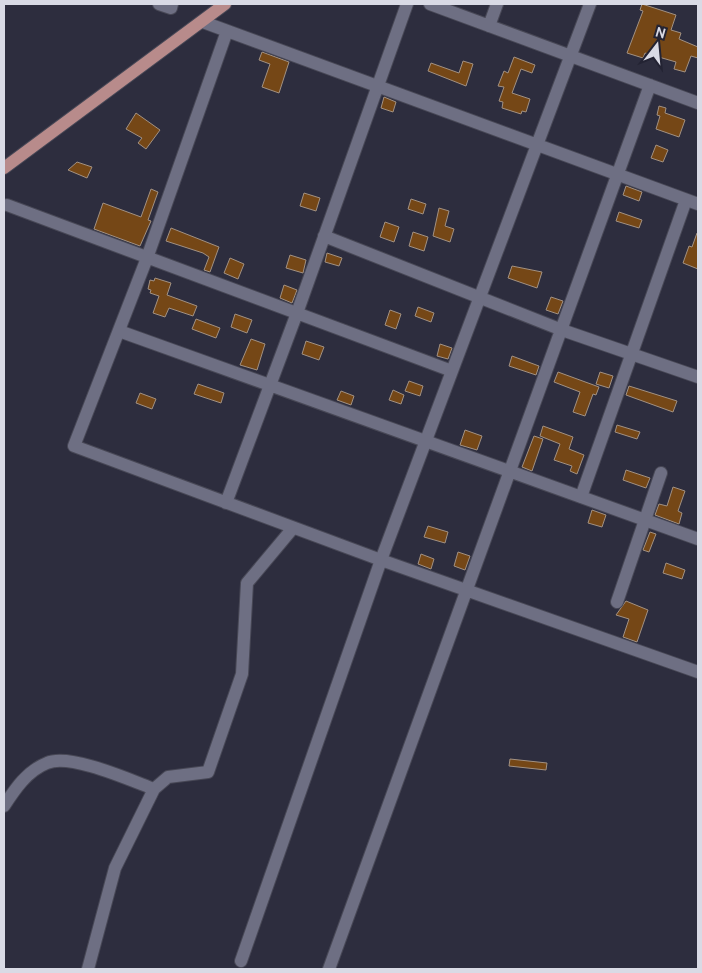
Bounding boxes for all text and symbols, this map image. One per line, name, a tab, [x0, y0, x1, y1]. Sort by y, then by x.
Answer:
north arrow	[632, 20, 682, 70]
text: N	[653, 22, 668, 43]

